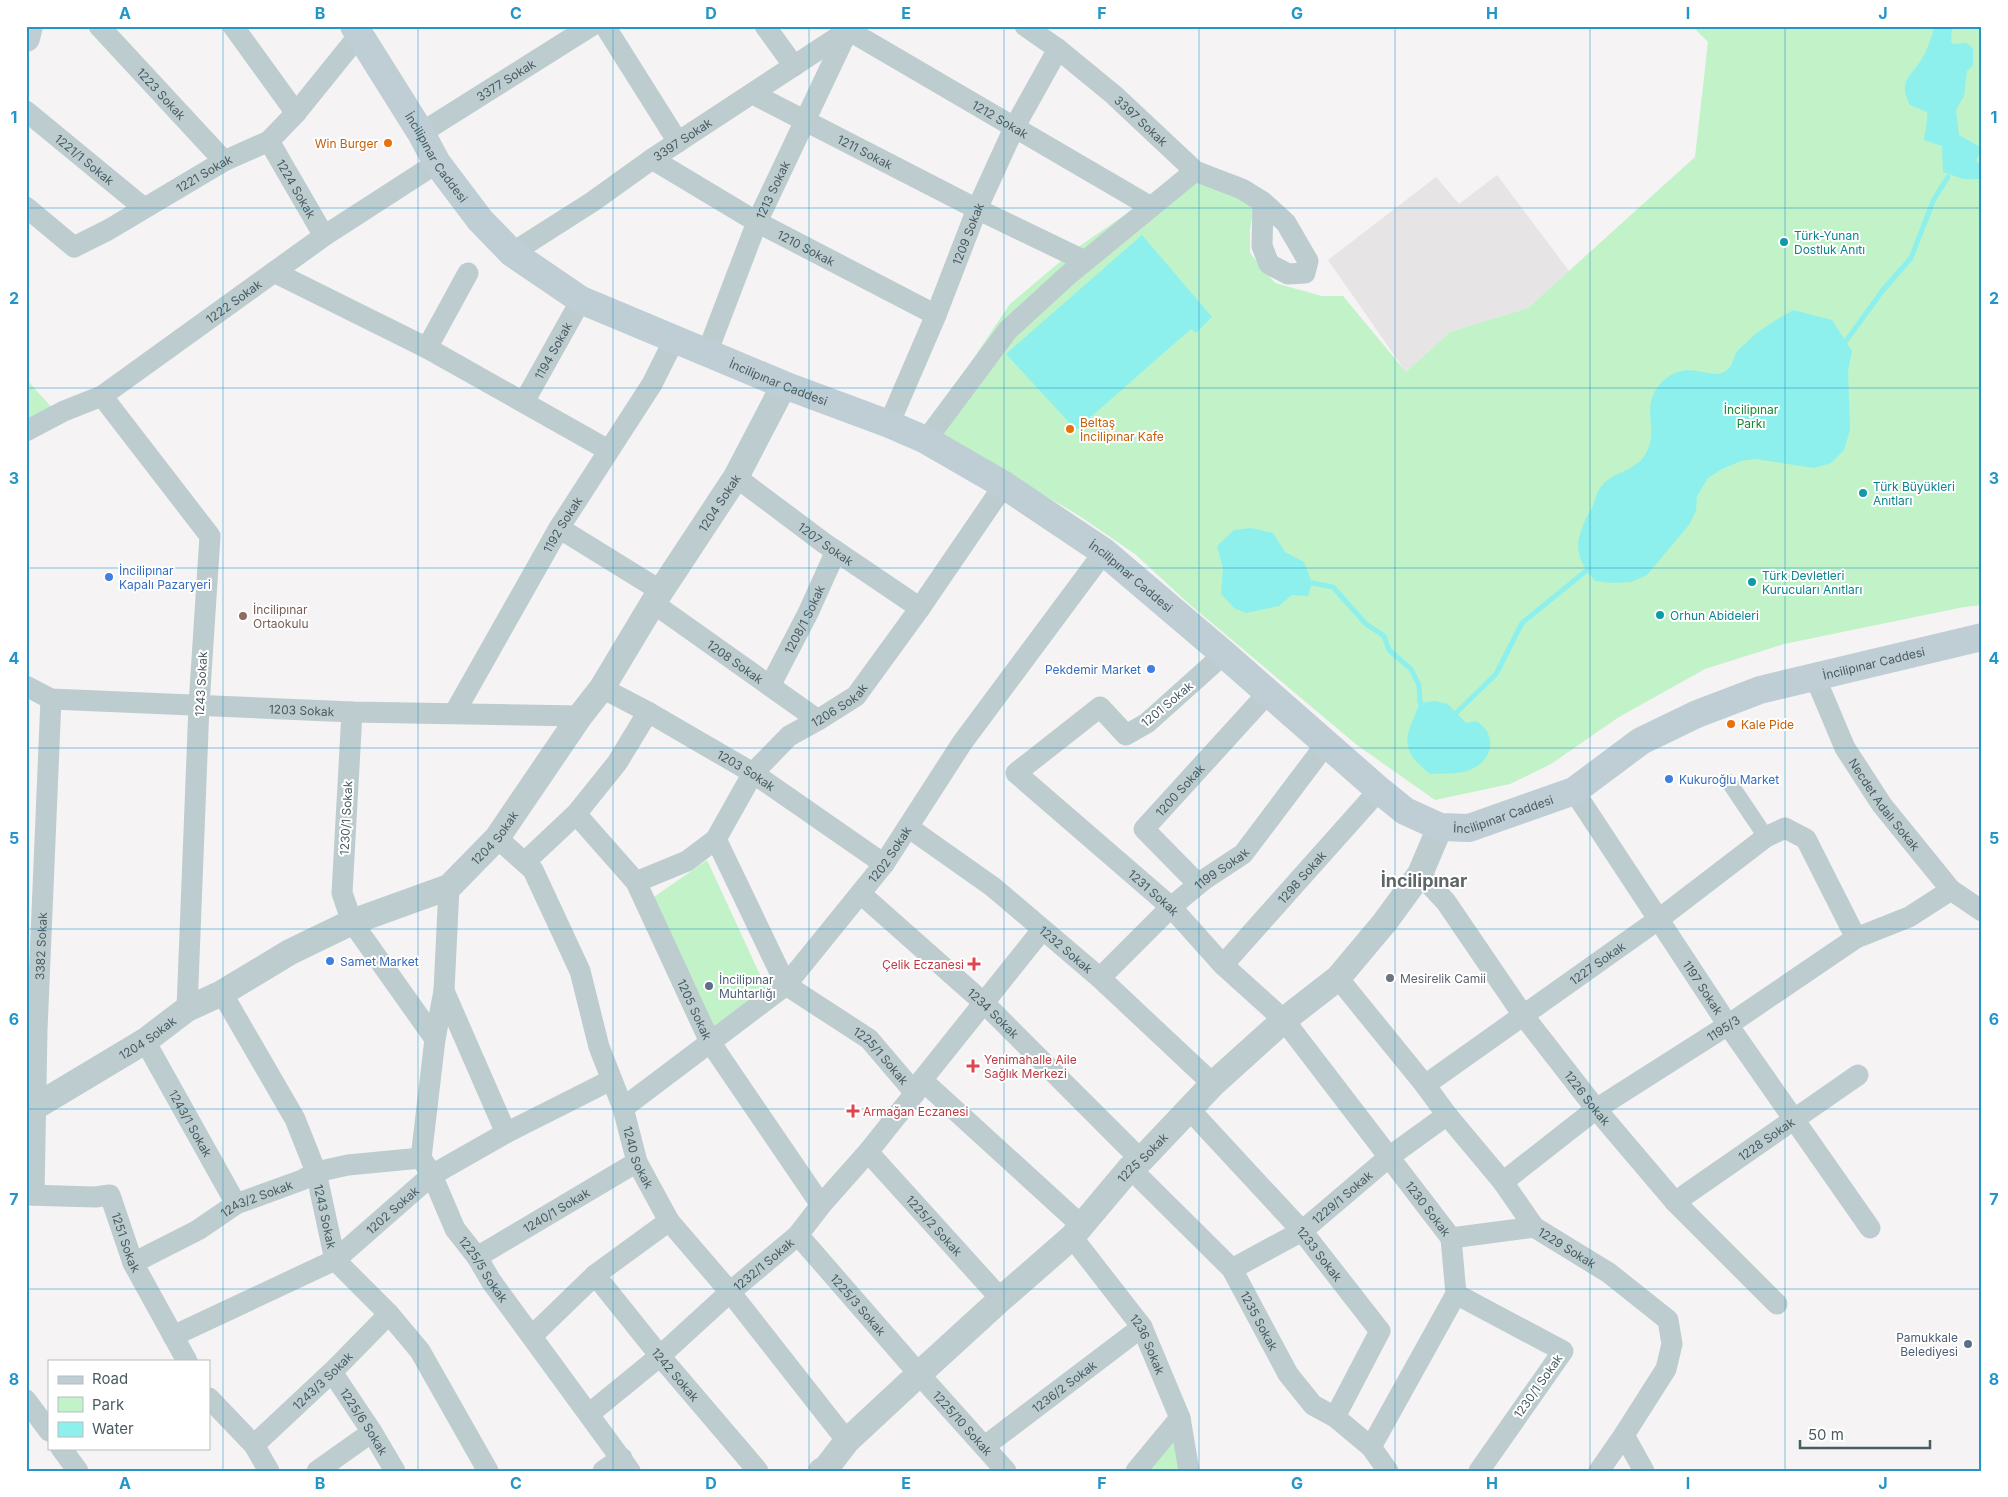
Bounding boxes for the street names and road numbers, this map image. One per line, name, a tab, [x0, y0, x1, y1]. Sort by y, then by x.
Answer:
street label: 3377 Sokak	[473, 55, 538, 104]
street label: 1223 Sokak	[134, 64, 189, 123]
street label: 3397 Sokak	[1112, 92, 1171, 149]
street label: 1212 Sokak	[969, 97, 1031, 141]
street label: İncilipınar Caddesi	[402, 109, 471, 205]
street label: 3397 Sokak	[650, 114, 715, 164]
street label: 1221/1 Sokak	[52, 131, 118, 188]
street label: 1211 Sokak	[835, 131, 896, 172]
street label: 1221 Sokak	[173, 151, 235, 195]
street label: 1224 Sokak	[274, 157, 320, 221]
street label: 1213 Sokak	[752, 158, 793, 221]
street label: 1209 Sokak	[949, 200, 987, 267]
street label: 1210 Sokak	[775, 226, 838, 269]
street label: 1222 Sokak	[203, 276, 265, 326]
street label: 1194 Sokak	[531, 319, 575, 382]
street label: İncilipınar Caddesi	[727, 356, 830, 408]
street label: 1204 Sokak	[695, 471, 744, 534]
street label: 1192 Sokak	[539, 493, 585, 555]
street label: 1207 Sokak	[795, 519, 857, 569]
street label: İncilipınar Caddesi	[1086, 537, 1176, 615]
street label: 1208/1 Sokak	[781, 582, 827, 656]
street label: 1208 Sokak	[704, 636, 767, 687]
street label: İncilipınar Caddesi	[1821, 643, 1926, 682]
street label: 1243 Sokak	[192, 651, 210, 717]
street label: 1201 Sokak	[1138, 678, 1196, 730]
street label: 1206 Sokak	[809, 680, 870, 730]
street label: 1203 Sokak	[269, 701, 335, 719]
street label: 1203 Sokak	[715, 746, 778, 794]
street label: Necdet Adalı Sokak	[1846, 755, 1924, 854]
street label: 1200 Sokak	[1152, 760, 1208, 819]
street label: 1230/1 Sokak	[337, 780, 355, 856]
street label: İncilipınar Caddesi	[1453, 791, 1555, 836]
street label: 1204 Sokak	[468, 808, 521, 868]
street label: 1202 Sokak	[865, 823, 914, 885]
street label: 1199 Sokak	[1191, 845, 1253, 892]
street label: 1298 Sokak	[1274, 847, 1329, 906]
street label: 1231 Sokak	[1125, 866, 1183, 919]
street label: 3382 Sokak	[32, 911, 49, 980]
street label: 1232 Sokak	[1036, 922, 1096, 976]
street label: 1227 Sokak	[1566, 938, 1628, 988]
street label: 1197 Sokak	[1680, 957, 1727, 1018]
street label: 1205 Sokak	[674, 977, 716, 1043]
street label: 1234 Sokak	[965, 985, 1022, 1041]
street label: 1195/3	[1704, 1012, 1743, 1044]
street label: 1204 Sokak	[116, 1013, 179, 1062]
street label: 1225/1 Sokak	[851, 1023, 912, 1088]
street label: 1226 Sokak	[1562, 1068, 1614, 1128]
street label: 1243/1 Sokak	[166, 1087, 216, 1160]
street label: 1228 Sokak	[1735, 1114, 1798, 1163]
street label: 1240 Sokak	[620, 1124, 657, 1191]
street label: 1225 Sokak	[1114, 1129, 1171, 1185]
street label: 1229/1 Sokak	[1309, 1167, 1375, 1227]
street label: 1243/2 Sokak	[217, 1176, 295, 1220]
street label: 1230 Sokak	[1403, 1178, 1455, 1239]
street label: 1202 Sokak	[363, 1182, 422, 1237]
street label: 1243 Sokak	[311, 1183, 340, 1250]
street label: 1240/1 Sokak	[520, 1184, 592, 1236]
street label: 1225/2 Sokak	[903, 1192, 966, 1259]
street label: 1251 Sokak	[109, 1210, 144, 1275]
street label: 1233 Sokak	[1294, 1223, 1346, 1284]
street label: 1229 Sokak	[1535, 1224, 1599, 1271]
street label: 1225/5 Sokak	[456, 1233, 512, 1305]
street label: 1232/1 Sokak	[730, 1234, 797, 1294]
street label: 1225/3 Sokak	[828, 1270, 890, 1339]
street label: 1235 Sokak	[1238, 1288, 1282, 1353]
street label: 1236 Sokak	[1127, 1311, 1169, 1377]
street label: 1242 Sokak	[649, 1345, 703, 1404]
street label: 1243/3 Sokak	[289, 1348, 356, 1413]
street label: 1230/1 Sokak	[1510, 1351, 1566, 1421]
street label: 1236/2 Sokak	[1029, 1357, 1099, 1415]
street label: 1225/6 Sokak	[337, 1385, 392, 1458]
street label: 1225/10 Sokak	[930, 1387, 996, 1459]

